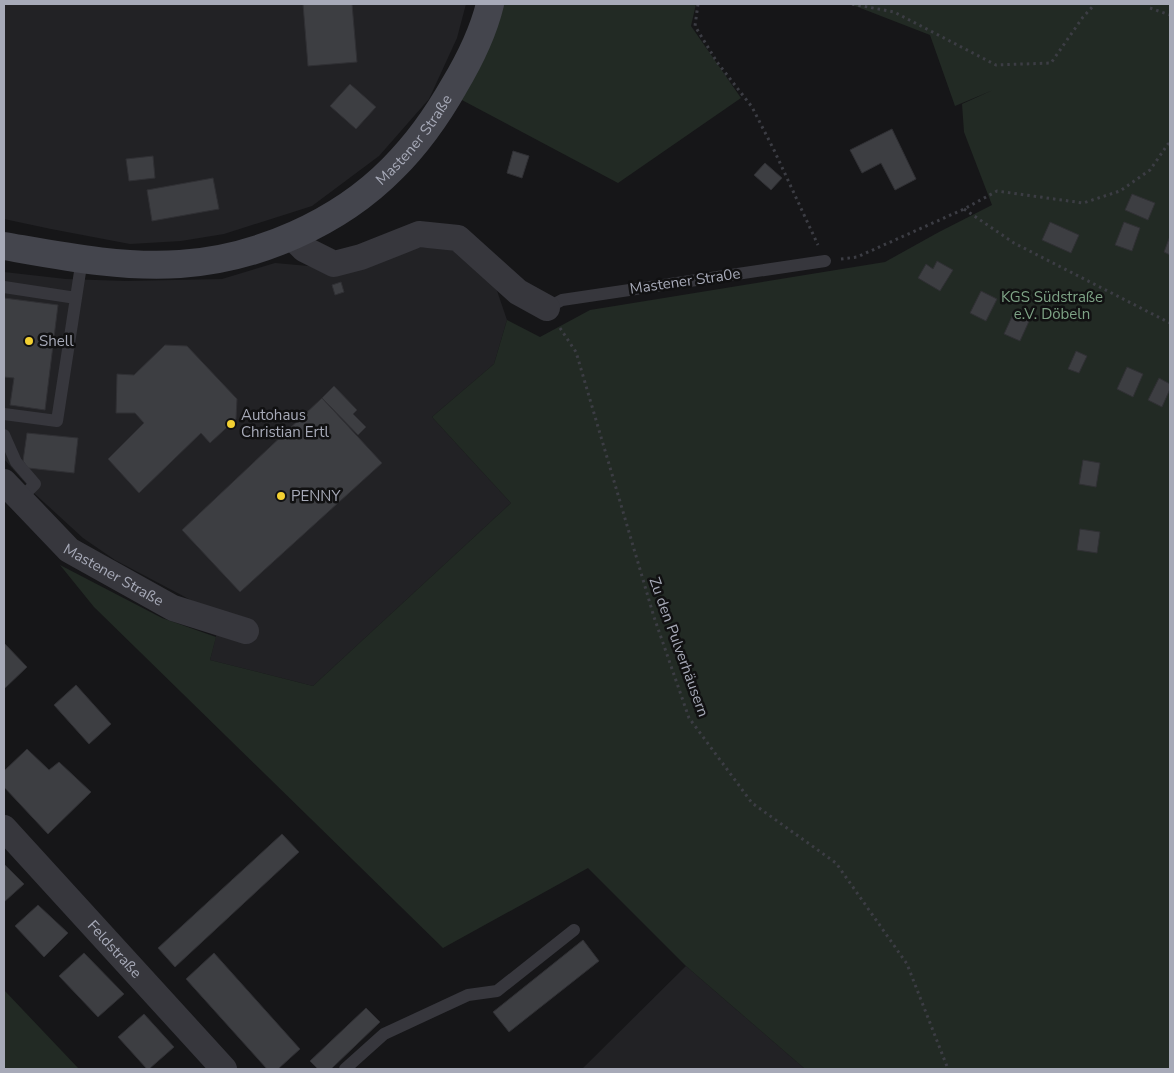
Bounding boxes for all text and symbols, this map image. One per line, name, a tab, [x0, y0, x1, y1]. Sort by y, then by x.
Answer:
street label: Mastener Straße	[371, 91, 457, 190]
street label: Mastener Stra0e	[628, 263, 742, 299]
park label: KGS Südstraße e.V. Döbeln	[1001, 287, 1103, 324]
place label: Shell	[39, 331, 74, 351]
marker: Shell	[23, 335, 35, 347]
place label: Autohaus Christian Ertl	[241, 405, 329, 442]
marker: Autohaus Christian Ertl	[225, 418, 237, 430]
place label: PENNY	[291, 486, 341, 506]
marker: PENNY	[275, 490, 287, 502]
street label: Mastener Straße	[60, 539, 167, 611]
street label: Zu den Pulverhäusern	[644, 574, 714, 720]
street label: Feldstraße	[83, 916, 146, 982]

